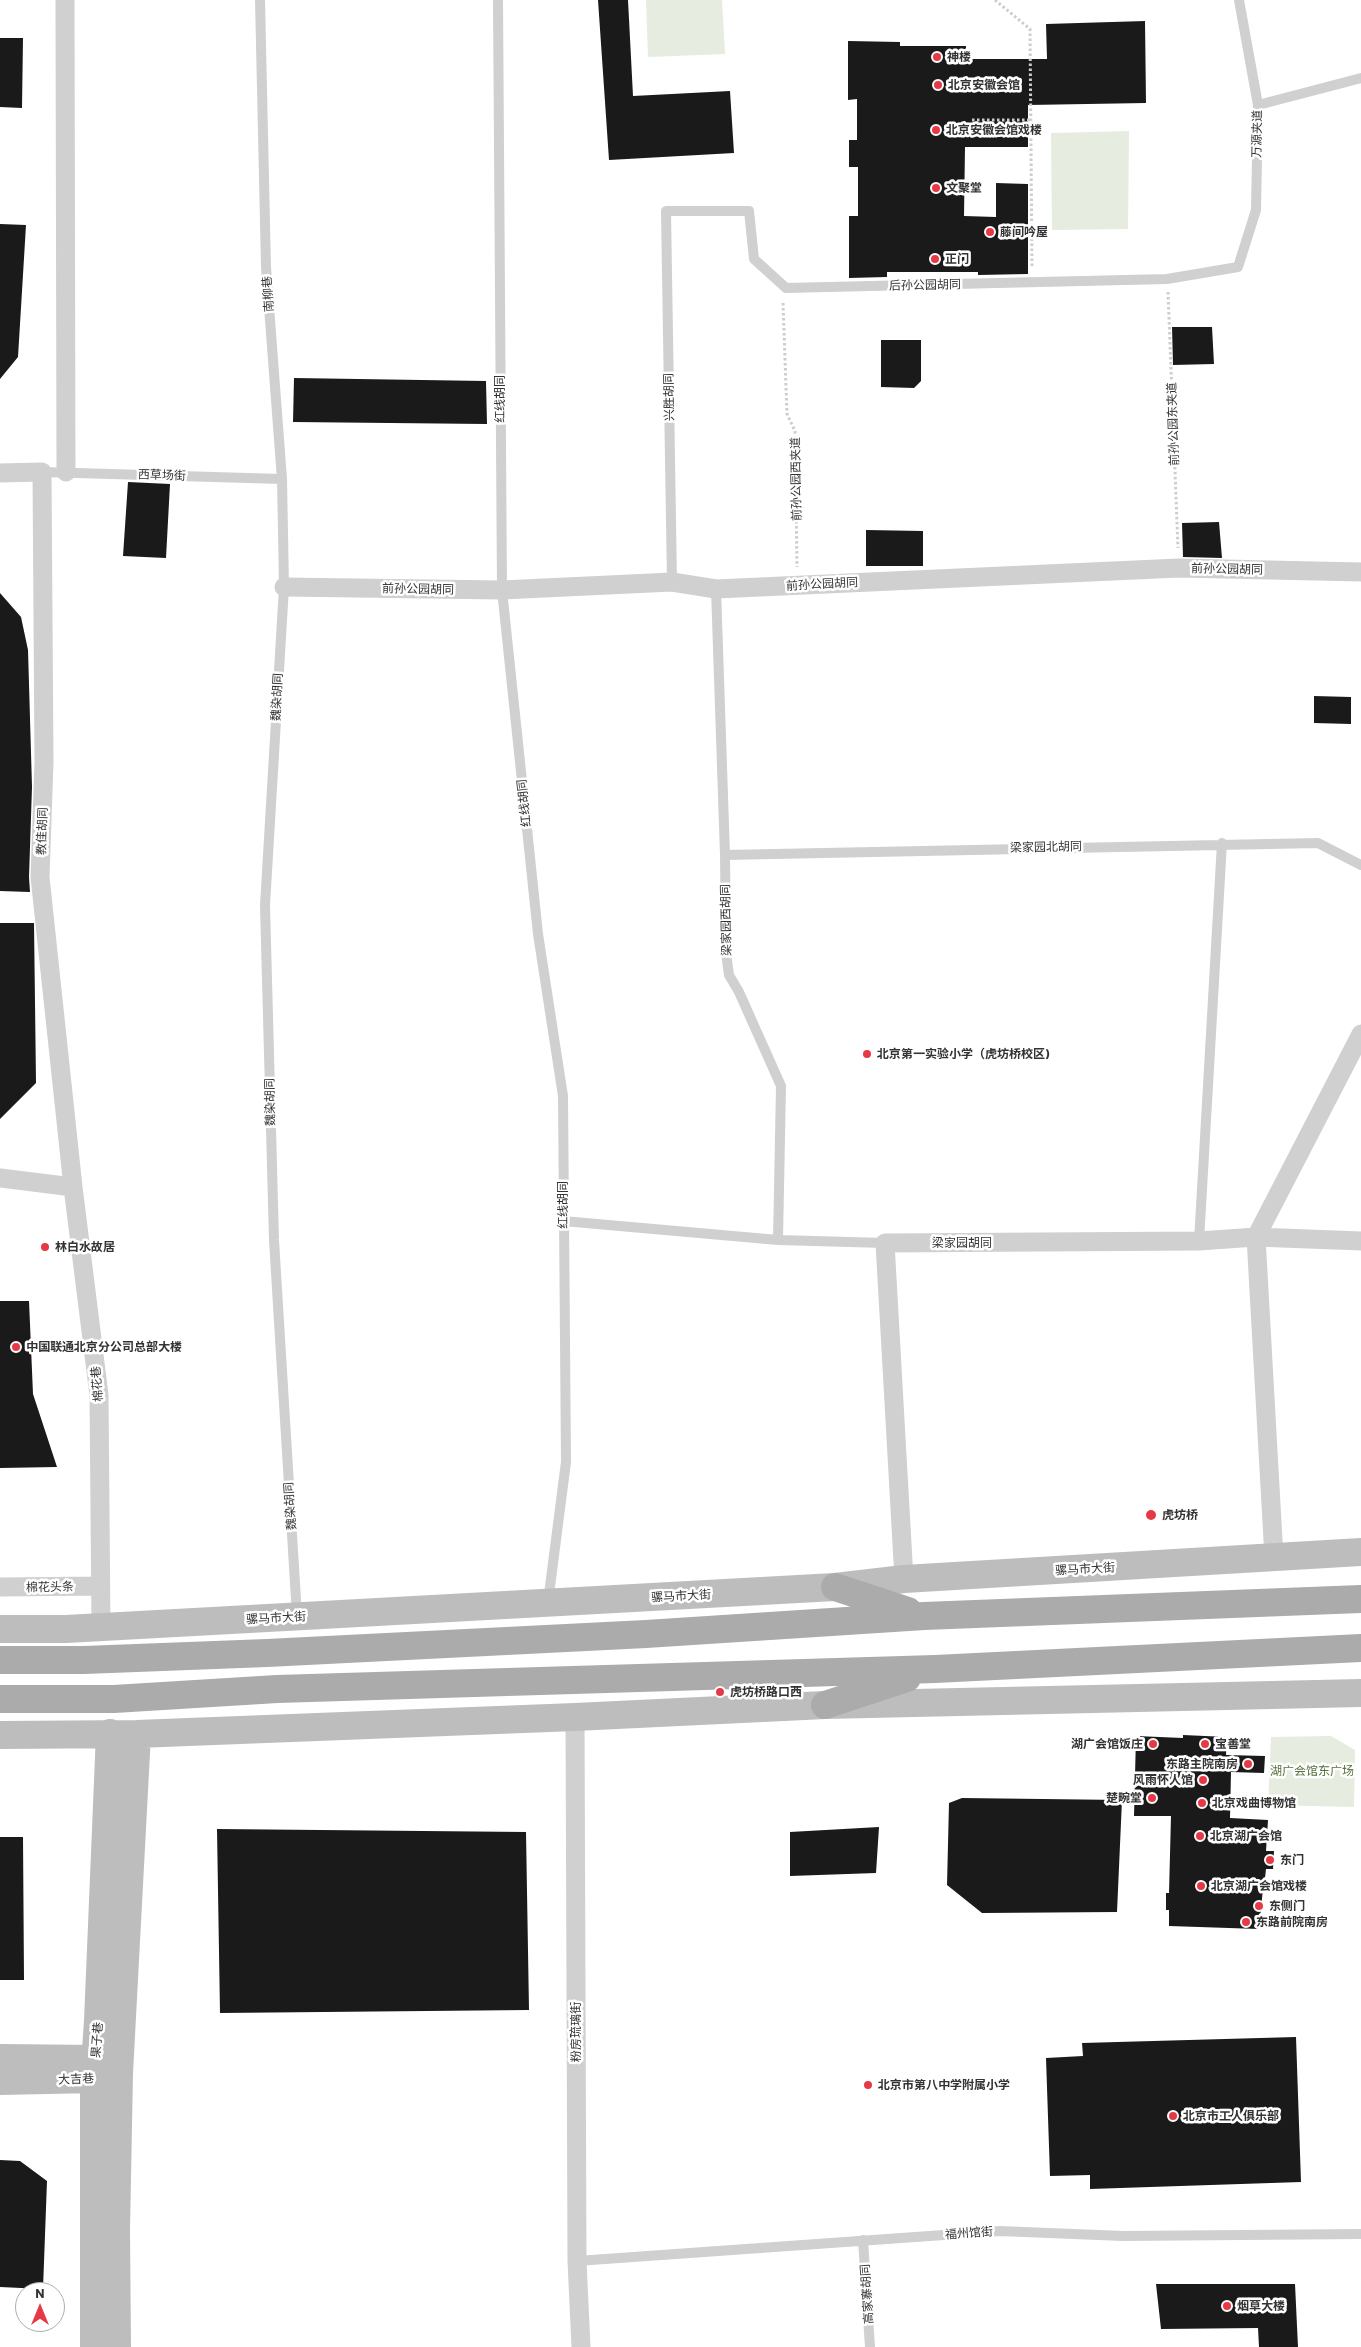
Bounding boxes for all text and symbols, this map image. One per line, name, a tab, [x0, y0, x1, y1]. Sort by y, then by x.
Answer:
place label: 神楼	[947, 50, 971, 64]
marker: 神楼	[931, 51, 943, 63]
place label: 北京安徽会馆	[948, 78, 1020, 92]
marker: 北京安徽会馆	[932, 79, 944, 91]
street label: 万源夹道	[1249, 110, 1265, 158]
place label: 北京安徽会馆戏楼	[946, 123, 1042, 137]
marker: 北京安徽会馆戏楼	[930, 124, 942, 136]
place label: 文聚堂	[946, 181, 982, 195]
marker: 文聚堂	[930, 182, 942, 194]
place label: 藤间吟屋	[1000, 225, 1048, 239]
marker: 藤间吟屋	[984, 226, 996, 238]
place label: 正门	[945, 252, 969, 266]
marker: 正门	[929, 253, 941, 265]
street label: 南柳巷	[260, 276, 276, 312]
street label: 后孙公园胡同	[889, 277, 961, 293]
street label: 兴胜胡同	[661, 373, 677, 421]
street label: 红线胡同	[493, 375, 507, 423]
street label: 前孙公园东夹道	[1164, 382, 1182, 466]
street label: 前孙公园西夹道	[788, 437, 804, 521]
street label: 西草场街	[138, 467, 186, 483]
street label: 前孙公园胡同	[1191, 561, 1263, 577]
street label: 前孙公园胡同	[786, 575, 858, 593]
street label: 前孙公园胡同	[382, 581, 454, 597]
street label: 魏染胡同	[269, 673, 285, 721]
street label: 红线胡同	[514, 778, 534, 828]
street label: 教佳胡同	[34, 807, 50, 855]
street label: 梁家园北胡同	[1010, 839, 1082, 855]
street label: 梁家园西胡同	[718, 884, 734, 956]
place label: 北京第一实验小学（虎坊桥校区)	[877, 1047, 1049, 1061]
marker: 北京第一实验小学（虎坊桥校区)	[861, 1048, 873, 1060]
street label: 魏染胡同	[262, 1078, 278, 1126]
street label: 红线胡同	[556, 1181, 570, 1229]
street label: 梁家园胡同	[932, 1236, 992, 1250]
place label: 林白水故居	[55, 1240, 115, 1254]
marker: 林白水故居	[39, 1241, 51, 1253]
place label: 中国联通北京分公司总部大楼	[26, 1340, 182, 1354]
marker: 中国联通北京分公司总部大楼	[10, 1341, 22, 1353]
street label: 棉花巷	[88, 1365, 106, 1403]
street label: 魏染胡同	[281, 1482, 299, 1530]
marker: 虎坊桥	[1144, 1508, 1158, 1522]
place label: 虎坊桥	[1162, 1508, 1198, 1522]
street label: 骡马市大街	[1055, 1560, 1115, 1578]
street label: 棉花头条	[26, 1579, 74, 1595]
street label: 骡马市大街	[651, 1587, 711, 1605]
street label: 骡马市大街	[246, 1609, 306, 1627]
place label: 虎坊桥路口西	[730, 1685, 802, 1699]
marker: 虎坊桥路口西	[714, 1686, 726, 1698]
place label: 湖广会馆饭庄	[1071, 1737, 1143, 1751]
place label: 宝善堂	[1215, 1737, 1251, 1751]
marker: 湖广会馆饭庄	[1147, 1738, 1159, 1750]
marker: 宝善堂	[1199, 1738, 1211, 1750]
place label: 东路主院南房	[1166, 1757, 1238, 1771]
marker: 东路主院南房	[1242, 1758, 1254, 1770]
park label: 湖广会馆东广场	[1270, 1764, 1354, 1778]
place label: 风雨怀人馆	[1133, 1773, 1193, 1787]
marker: 风雨怀人馆	[1197, 1774, 1209, 1786]
place label: 楚畹堂	[1106, 1791, 1142, 1805]
marker: 楚畹堂	[1146, 1792, 1158, 1804]
place label: 北京戏曲博物馆	[1212, 1796, 1296, 1810]
marker: 北京戏曲博物馆	[1196, 1797, 1208, 1809]
place label: 北京湖广会馆	[1210, 1829, 1282, 1843]
marker: 北京湖广会馆	[1194, 1830, 1206, 1842]
place label: 东门	[1280, 1853, 1304, 1867]
marker: 东门	[1264, 1854, 1276, 1866]
place label: 北京湖广会馆戏楼	[1211, 1879, 1307, 1893]
marker: 北京湖广会馆戏楼	[1195, 1880, 1207, 1892]
place label: 东侧门	[1269, 1899, 1305, 1913]
marker: 东侧门	[1253, 1900, 1265, 1912]
place label: 东路前院南房	[1256, 1915, 1328, 1929]
marker: 东路前院南房	[1240, 1916, 1252, 1928]
street label: 粉房琉璃街	[569, 2002, 583, 2062]
street label: 果子巷	[89, 2022, 105, 2058]
street label: 大吉巷	[58, 2071, 94, 2087]
place label: 北京市第八中学附属小学	[878, 2078, 1010, 2092]
marker: 北京市第八中学附属小学	[862, 2079, 874, 2091]
place label: 北京市工人俱乐部	[1183, 2109, 1279, 2123]
marker: 北京市工人俱乐部	[1167, 2110, 1179, 2122]
street label: 福州馆街	[945, 2224, 993, 2242]
street label: 高家寨胡同	[858, 2264, 876, 2324]
north arrow	[15, 2282, 65, 2332]
text: N	[35, 2284, 45, 2301]
place label: 烟草大楼	[1237, 2299, 1285, 2313]
marker: 烟草大楼	[1221, 2300, 1233, 2312]

